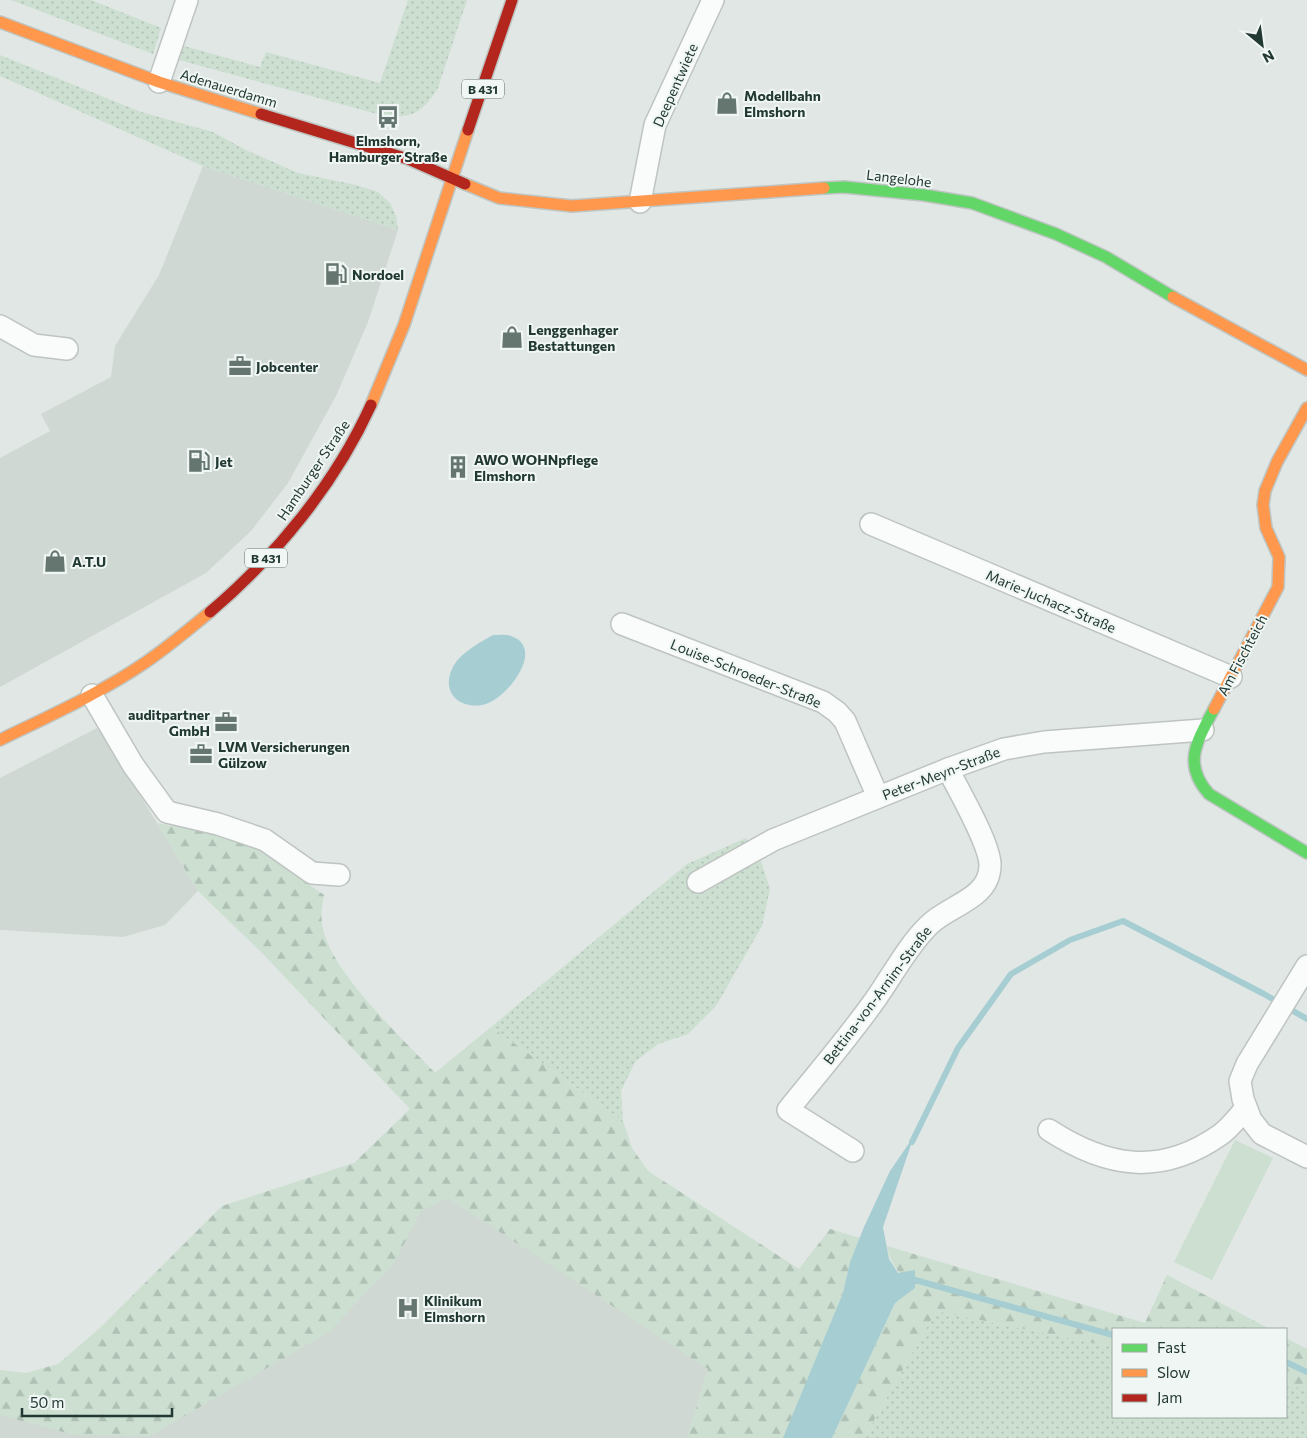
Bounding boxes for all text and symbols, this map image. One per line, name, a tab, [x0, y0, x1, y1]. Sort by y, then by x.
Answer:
north arrow	[1237, 20, 1287, 70]
street label: Deepentwiete	[649, 41, 701, 129]
text: N	[1260, 47, 1277, 67]
street label: Adenauerdamm	[178, 65, 280, 111]
road number: B 431	[462, 80, 504, 98]
place label: Modellbahn Elmshorn	[744, 87, 821, 120]
shop icon: Modellbahn Elmshorn	[714, 90, 740, 116]
bus stop icon: Elmshorn, Hamburger Straße	[375, 104, 401, 130]
place label: Elmshorn, Hamburger Straße	[329, 132, 447, 165]
street label: Langelohe	[865, 166, 933, 190]
fuel station icon: Nordoel	[323, 261, 349, 287]
place label: Nordoel	[352, 266, 404, 283]
place label: Lenggenhager Bestattungen	[528, 321, 619, 354]
shop icon: Lenggenhager Bestattungen	[499, 324, 525, 350]
office icon: Jobcenter	[227, 353, 253, 379]
place label: Jobcenter	[256, 358, 319, 375]
street label: Hamburger Straße	[273, 417, 353, 523]
fuel station icon: Jet	[186, 448, 212, 474]
place label: AWO WOHNpflege Elmshorn	[474, 451, 598, 484]
place label: Jet	[215, 453, 233, 470]
building icon: AWO WOHNpflege Elmshorn	[445, 454, 471, 480]
shop icon: A.T.U	[42, 548, 68, 574]
road number: B 431	[245, 548, 287, 568]
place label: A.T.U	[72, 553, 106, 570]
street label: Marie-Juchacz-Straße	[983, 566, 1119, 636]
street label: Am Fischteich	[1214, 612, 1270, 698]
street label: Louise-Schroeder-Straße	[668, 635, 824, 711]
place label: auditpartner GmbH	[128, 706, 210, 739]
office icon: auditpartner GmbH	[213, 709, 239, 735]
place label: LVM Versicherungen Gülzow	[218, 738, 350, 771]
office icon: LVM Versicherungen Gülzow	[188, 741, 214, 767]
street label: Peter-Meyn-Straße	[880, 743, 1002, 803]
street label: Bettina-von-Arnim-Straße	[819, 922, 935, 1068]
place label: Klinikum Elmshorn	[424, 1292, 485, 1325]
hospital icon: Klinikum Elmshorn	[395, 1295, 421, 1321]
legend	[1112, 1328, 1287, 1418]
text: Fast	[1157, 1338, 1186, 1356]
text: Slow	[1157, 1363, 1190, 1381]
scale bar	[22, 1386, 172, 1418]
text: Jam	[1157, 1388, 1182, 1406]
text: 50 m	[30, 1393, 64, 1411]

